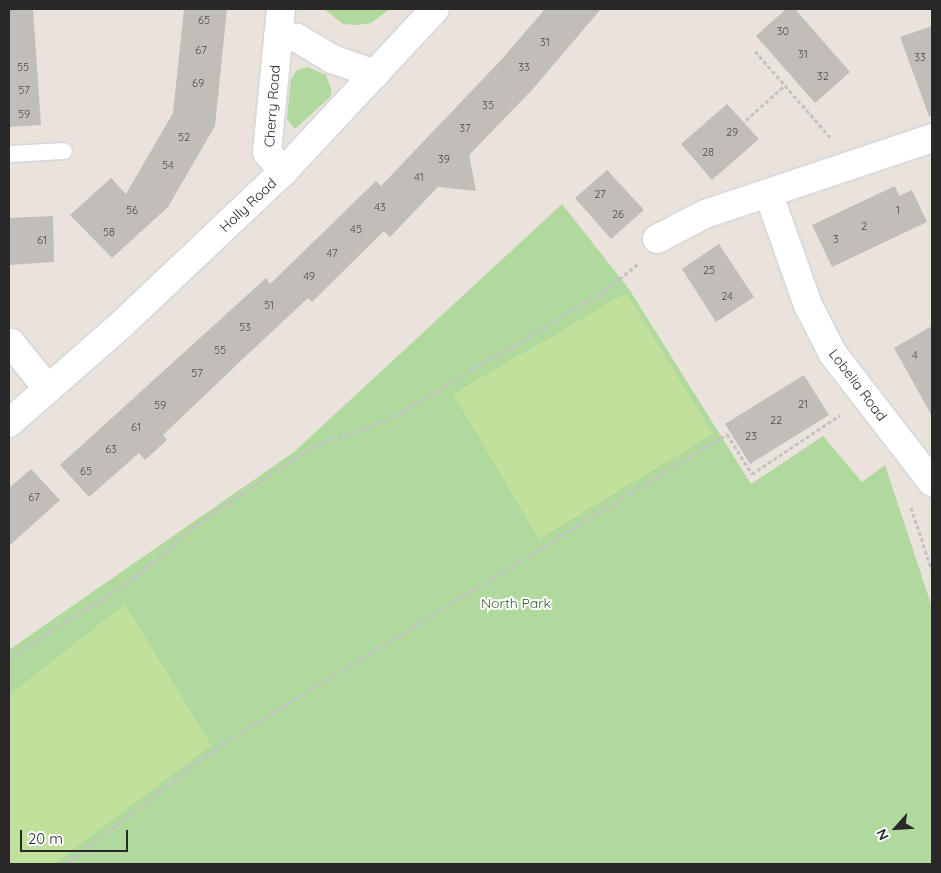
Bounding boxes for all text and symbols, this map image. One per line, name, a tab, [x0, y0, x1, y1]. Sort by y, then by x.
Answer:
house number: 65	[198, 13, 210, 27]
house number: 30	[777, 24, 789, 38]
house number: 31	[540, 35, 550, 49]
house number: 67	[195, 43, 207, 57]
house number: 31	[798, 47, 808, 61]
house number: 33	[914, 50, 926, 64]
house number: 55	[17, 60, 29, 74]
house number: 33	[518, 60, 530, 74]
street label: Cherry Road	[261, 64, 283, 148]
house number: 32	[817, 69, 829, 83]
house number: 69	[192, 76, 204, 90]
house number: 57	[18, 83, 30, 97]
house number: 35	[482, 98, 494, 112]
house number: 59	[18, 107, 30, 121]
house number: 37	[459, 121, 471, 135]
house number: 29	[726, 125, 738, 139]
house number: 52	[178, 130, 190, 144]
house number: 28	[702, 145, 714, 159]
house number: 39	[438, 152, 450, 166]
house number: 54	[162, 158, 174, 172]
house number: 41	[414, 170, 424, 184]
street label: Holly Road	[216, 175, 280, 235]
house number: 27	[594, 187, 606, 201]
house number: 43	[374, 200, 386, 214]
house number: 56	[126, 203, 138, 217]
house number: 1	[896, 203, 900, 217]
house number: 26	[612, 207, 624, 221]
house number: 2	[861, 219, 867, 233]
house number: 45	[350, 222, 362, 236]
house number: 58	[103, 225, 115, 239]
house number: 3	[833, 232, 839, 246]
house number: 61	[37, 233, 47, 247]
house number: 47	[326, 246, 338, 260]
house number: 25	[703, 263, 715, 277]
house number: 49	[303, 269, 315, 283]
house number: 24	[721, 289, 733, 303]
house number: 51	[264, 298, 274, 312]
house number: 53	[239, 320, 251, 334]
house number: 55	[214, 343, 226, 357]
street label: Lobelia Road	[826, 346, 890, 424]
house number: 4	[912, 348, 918, 362]
house number: 57	[191, 366, 203, 380]
house number: 21	[798, 397, 808, 411]
house number: 59	[154, 398, 166, 412]
house number: 22	[770, 413, 782, 427]
house number: 61	[131, 420, 141, 434]
house number: 23	[745, 429, 757, 443]
house number: 63	[105, 442, 117, 456]
house number: 65	[80, 464, 92, 478]
house number: 67	[28, 490, 40, 504]
park label: North Park	[481, 595, 551, 611]
north arrow	[871, 803, 921, 853]
scale bar	[22, 820, 130, 852]
text: N	[872, 826, 893, 843]
text: 20 m	[28, 829, 63, 848]

